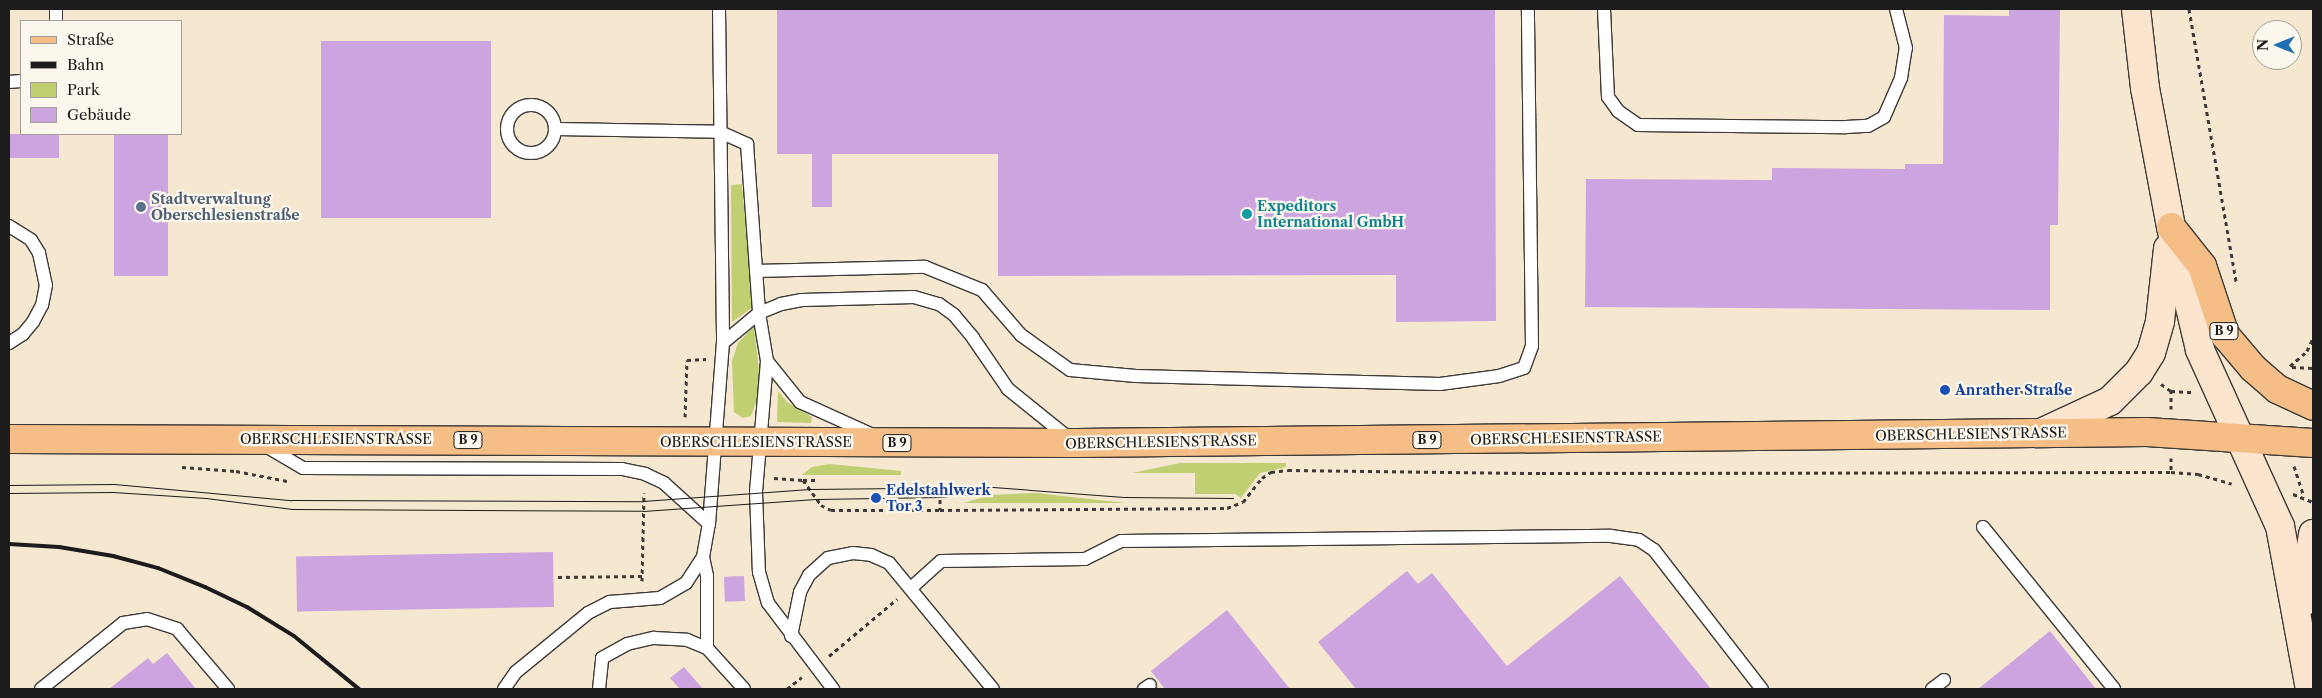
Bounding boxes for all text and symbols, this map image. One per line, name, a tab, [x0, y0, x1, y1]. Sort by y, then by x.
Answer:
legend	[20, 20, 182, 135]
north arrow	[2252, 20, 2302, 70]
text: Straße	[67, 30, 114, 49]
text: N	[2254, 39, 2272, 51]
text: Bahn	[67, 55, 104, 74]
text: Park	[67, 80, 100, 99]
text: Gebäude	[67, 105, 131, 124]
place label: Stadtverwaltung Oberschlesienstraße	[151, 191, 300, 223]
place label: Expeditors International GmbH	[1257, 198, 1404, 230]
marker: Stadtverwaltung Oberschlesienstraße	[135, 201, 147, 213]
marker: Expeditors International GmbH	[1241, 208, 1253, 220]
road number: B 9	[2209, 322, 2239, 341]
place label: Anrather Straße	[1955, 382, 2072, 398]
marker: Anrather Straße	[1939, 384, 1951, 396]
street label: OBERSCHLESIENSTRASSE	[1875, 424, 2067, 444]
street label: OBERSCHLESIENSTRASSE	[1470, 428, 1662, 448]
road number: B 9	[453, 430, 483, 450]
road number: B 9	[1412, 430, 1442, 450]
street label: OBERSCHLESIENSTRASSE	[240, 431, 432, 447]
street label: OBERSCHLESIENSTRASSE	[1065, 432, 1257, 452]
road number: B 9	[882, 433, 912, 452]
street label: OBERSCHLESIENSTRASSE	[660, 434, 852, 450]
place label: Edelstahlwerk Tor 3	[886, 482, 991, 514]
marker: Edelstahlwerk Tor 3	[870, 492, 882, 504]

